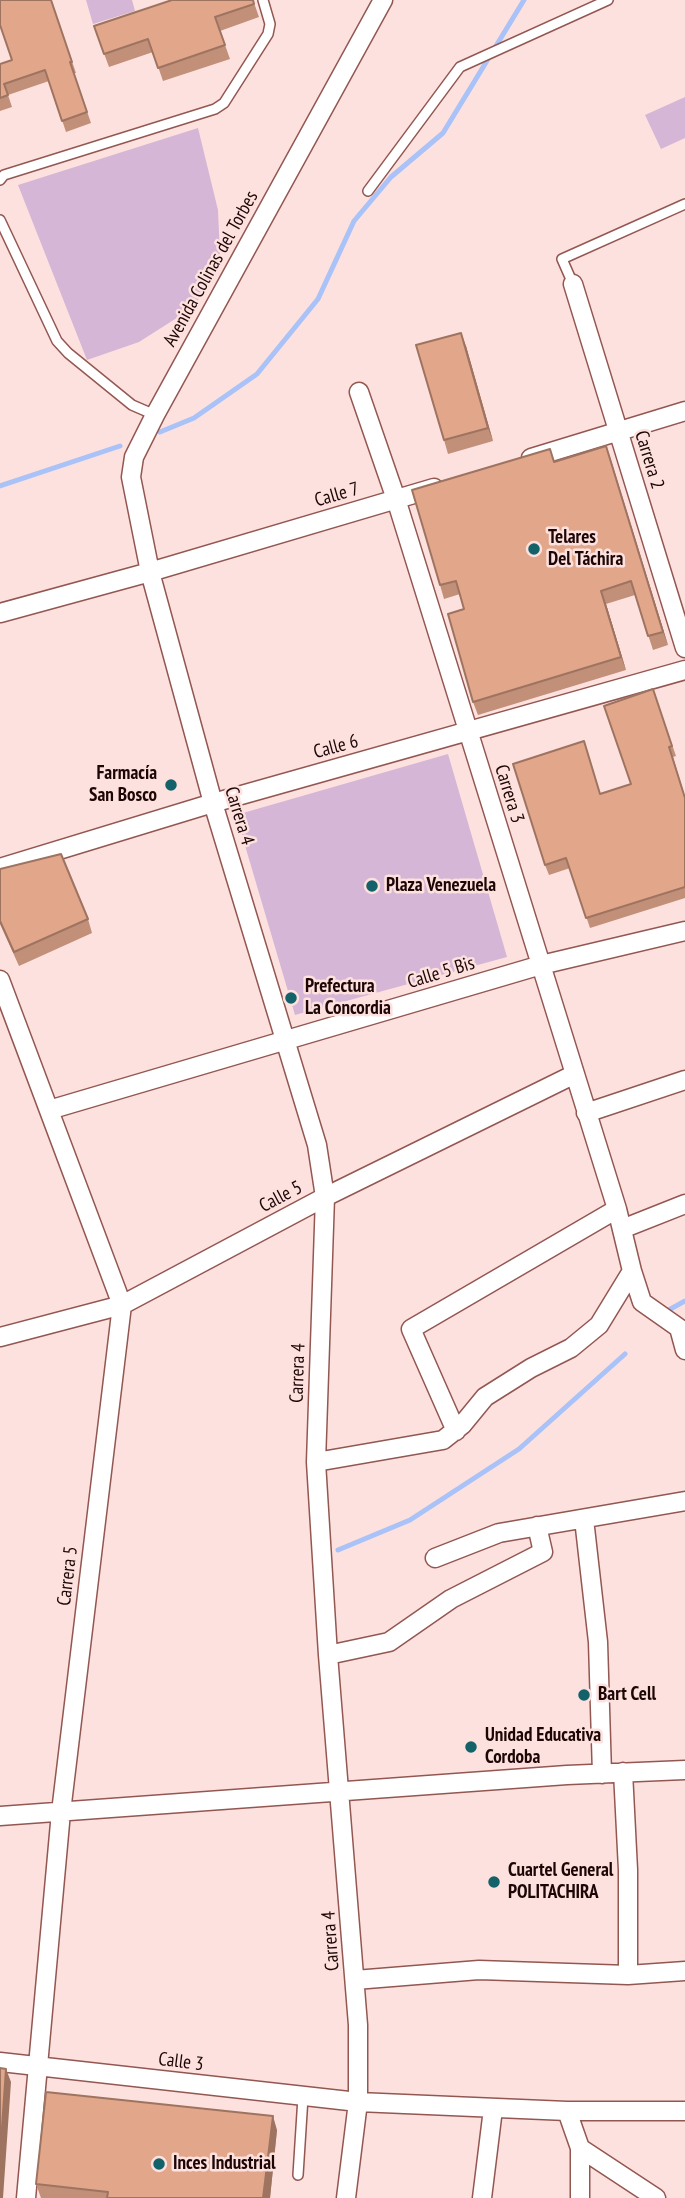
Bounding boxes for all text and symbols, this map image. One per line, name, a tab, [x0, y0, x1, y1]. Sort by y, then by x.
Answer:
street label: Avenida Colinas del Torbes	[159, 187, 263, 351]
street label: Carrera 2	[629, 428, 669, 492]
street label: Calle 7	[312, 478, 362, 512]
place label: Telares Del Táchira	[548, 527, 623, 571]
marker: Telares Del Táchira	[526, 541, 542, 557]
street label: Calle 6	[311, 730, 361, 764]
street label: Carrera 3	[489, 762, 529, 826]
place label: Farmacía San Bosco	[89, 763, 157, 807]
marker: Farmacía San Bosco	[163, 777, 179, 793]
street label: Carrera 4	[219, 784, 259, 848]
place label: Plaza Venezuela	[386, 875, 496, 897]
marker: Plaza Venezuela	[364, 878, 380, 894]
street label: Calle 5 Bis	[405, 952, 477, 994]
place label: Prefectura La Concordia	[305, 976, 391, 1020]
marker: Prefectura La Concordia	[283, 990, 299, 1006]
street label: Calle 5	[256, 1176, 306, 1218]
street label: Carrera 4	[286, 1343, 310, 1403]
street label: Carrera 5	[53, 1545, 83, 1607]
place label: Bart Cell	[598, 1684, 656, 1706]
marker: Bart Cell	[576, 1687, 592, 1703]
place label: Unidad Educativa Cordoba	[485, 1725, 601, 1769]
marker: Unidad Educativa Cordoba	[463, 1739, 479, 1755]
place label: Cuartel General POLITACHIRA	[508, 1860, 613, 1904]
marker: Cuartel General POLITACHIRA	[486, 1874, 502, 1890]
street label: Carrera 4	[318, 1910, 344, 1972]
street label: Calle 3	[157, 2048, 205, 2076]
place label: Inces Industrial	[173, 2153, 276, 2175]
marker: Inces Industrial	[151, 2156, 167, 2172]

